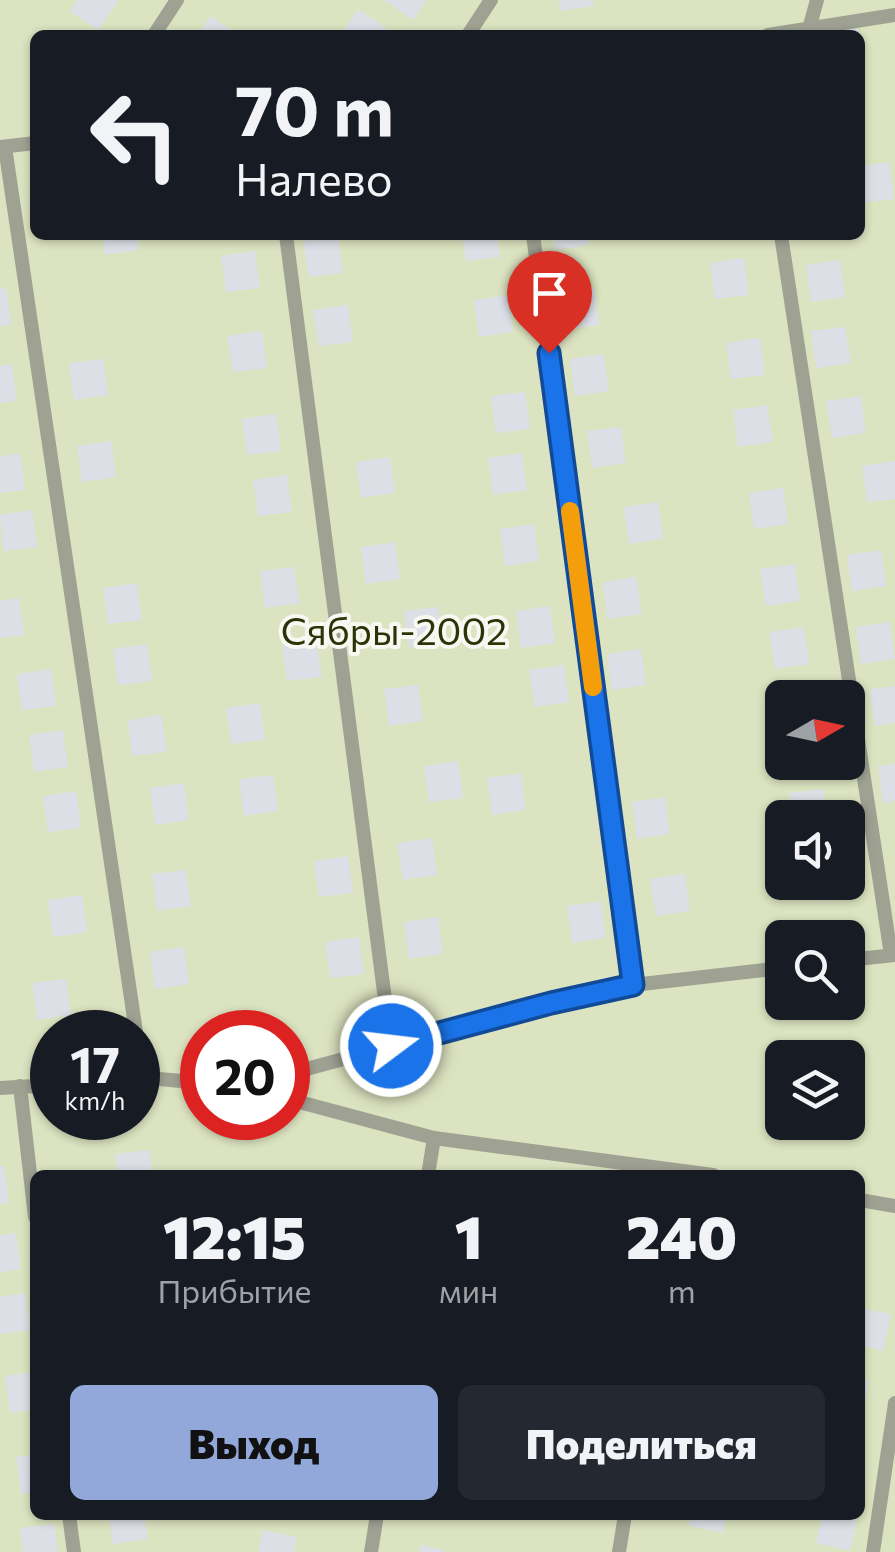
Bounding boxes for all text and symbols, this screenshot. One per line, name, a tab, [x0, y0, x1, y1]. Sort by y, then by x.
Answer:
text: 70 m	[235, 65, 394, 150]
icon: left	[70, 70, 200, 200]
text: Налево	[235, 150, 393, 205]
pin	[507, 251, 592, 354]
icon: arrive	[522, 266, 577, 321]
park label: Сябры-2002	[281, 606, 507, 653]
north arrow	[765, 680, 865, 780]
map controls	[765, 680, 865, 1140]
button: sound	[765, 800, 865, 900]
button: search	[765, 920, 865, 1020]
position arrow	[339, 994, 443, 1098]
speed limit sign: 20	[180, 1010, 310, 1140]
text: 17	[70, 1032, 120, 1093]
button: layers	[765, 1040, 865, 1140]
text: km/h	[65, 1085, 125, 1115]
text: 12:15	[163, 1198, 306, 1271]
text: 1	[455, 1198, 483, 1271]
text: 240	[626, 1198, 737, 1271]
text: Прибытие	[158, 1270, 311, 1310]
text: мин	[439, 1270, 498, 1310]
text: m	[668, 1270, 696, 1310]
button: Выход	[70, 1385, 438, 1500]
button: Поделиться	[458, 1385, 825, 1500]

